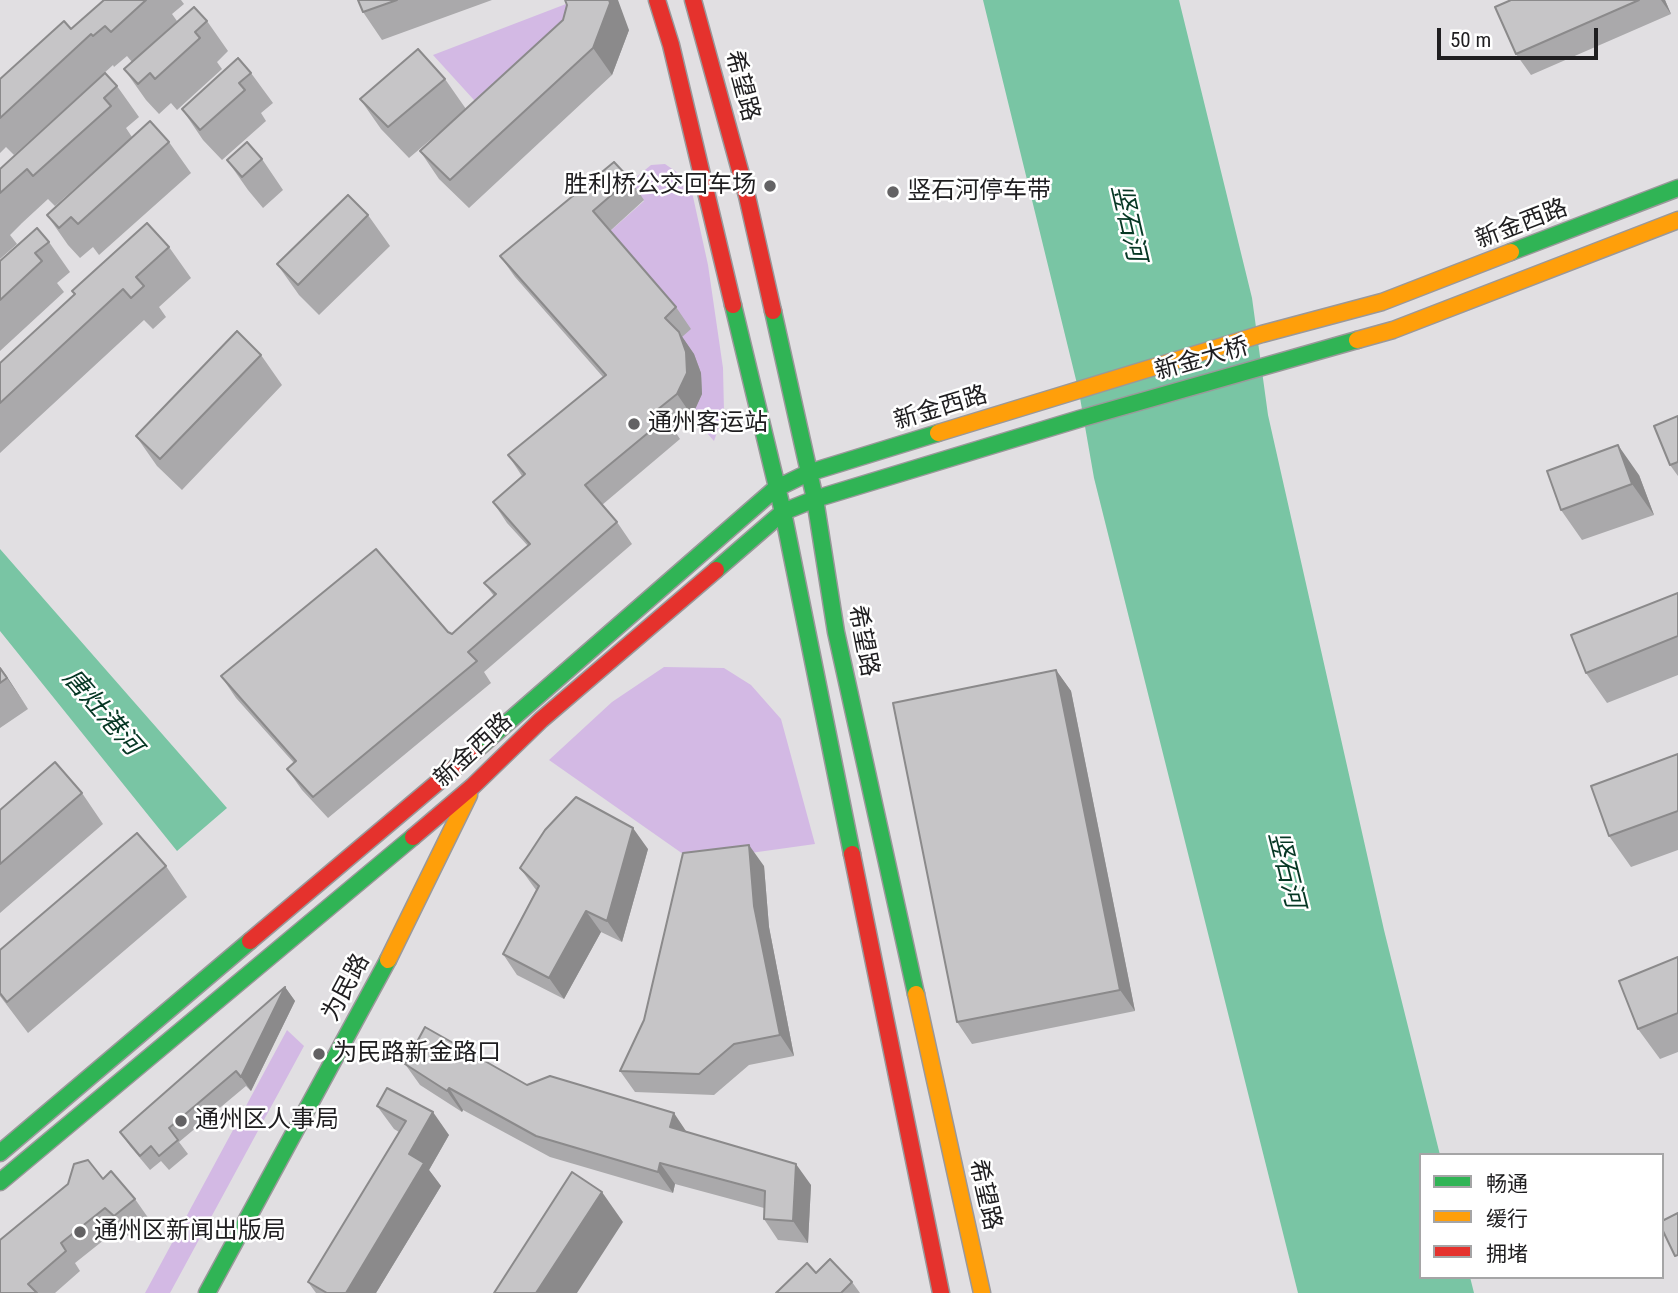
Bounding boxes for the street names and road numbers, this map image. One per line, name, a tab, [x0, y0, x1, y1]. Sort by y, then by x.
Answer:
street label: 希望路	[718, 47, 764, 125]
street label: 新金西路	[1472, 194, 1572, 256]
street label: 新金大桥	[1152, 333, 1252, 387]
street label: 新金西路	[891, 381, 991, 437]
street label: 希望路	[841, 603, 883, 679]
street label: 新金西路	[429, 708, 519, 794]
street label: 为民路	[317, 949, 377, 1027]
street label: 希望路	[962, 1157, 1006, 1233]

